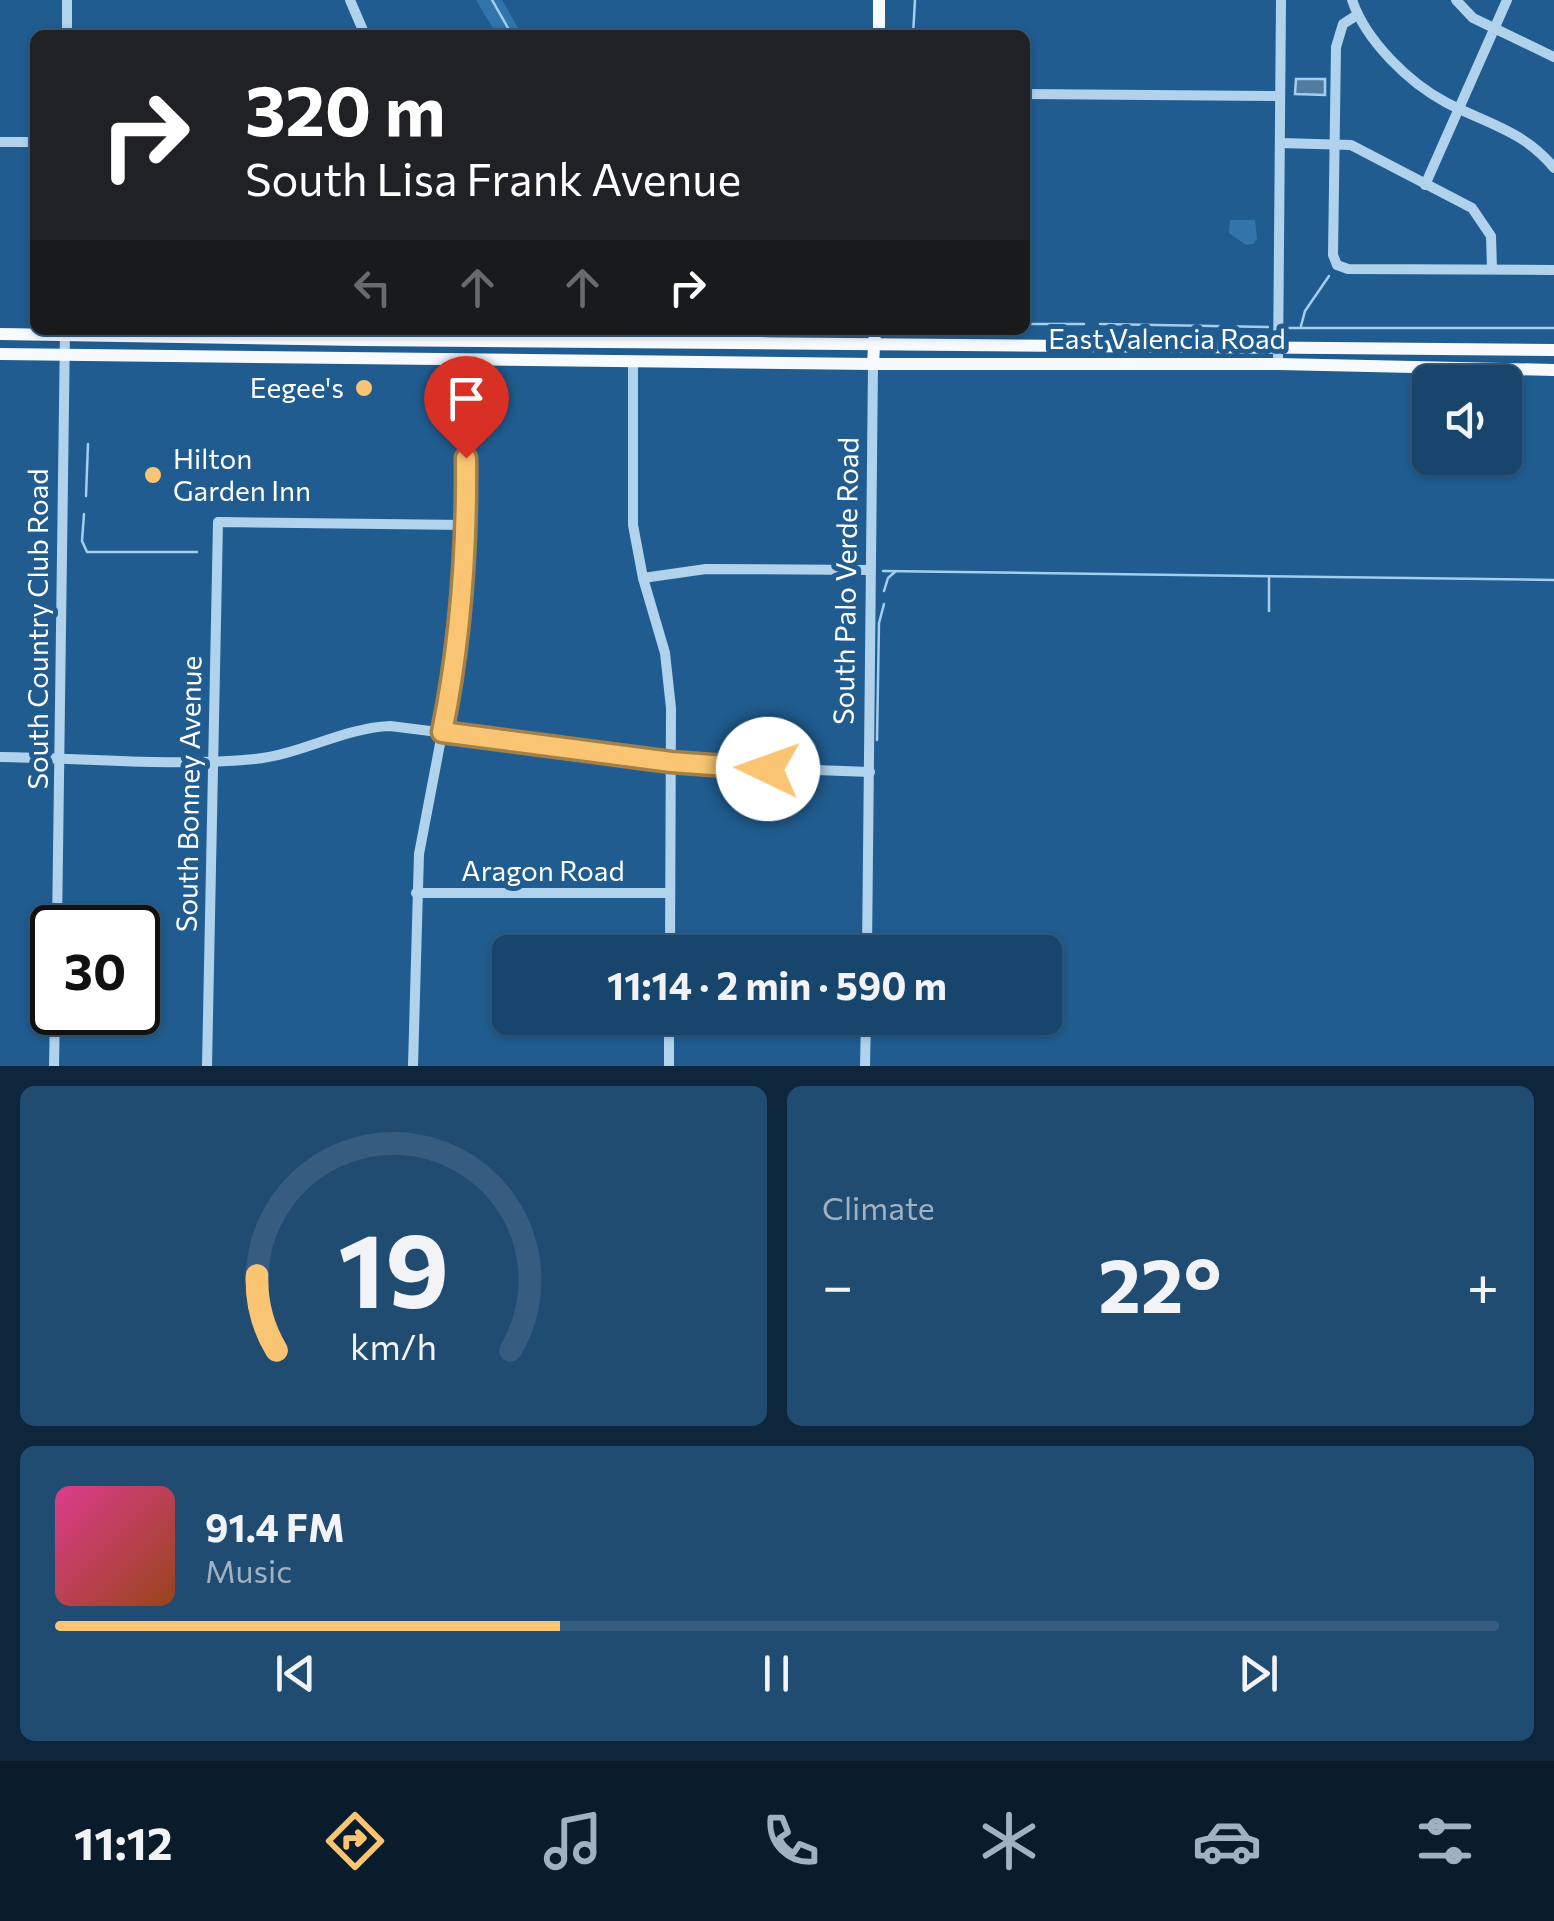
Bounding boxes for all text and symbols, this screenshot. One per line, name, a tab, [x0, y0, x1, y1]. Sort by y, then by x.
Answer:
text: 320 m	[245, 65, 446, 150]
icon: right	[80, 70, 210, 200]
text: South Lisa Frank Avenue	[245, 150, 741, 205]
icon: left	[345, 260, 400, 315]
icon: ahead	[450, 260, 505, 315]
icon: ahead	[555, 260, 610, 315]
icon: right	[660, 260, 715, 315]
street label: East Valencia Road	[1048, 321, 1286, 355]
pin	[424, 356, 509, 459]
map controls	[1412, 365, 1522, 475]
button: sound	[1412, 365, 1522, 475]
place label: Eegee's	[250, 370, 344, 404]
icon: arrive	[439, 371, 494, 426]
marker: Eegee's	[353, 377, 375, 399]
street label: South Palo Verde Road	[825, 437, 865, 725]
place label: Hilton Garden Inn	[173, 441, 311, 507]
marker: Hilton Garden Inn	[142, 464, 164, 486]
street label: South Country Club Road	[20, 468, 54, 790]
street label: South Bonney Avenue	[169, 656, 207, 932]
position arrow	[716, 717, 820, 821]
street label: Aragon Road	[461, 853, 625, 887]
speed limit sign: 30	[30, 905, 160, 1035]
text: 11:14 · 2 min · 590 m	[607, 961, 947, 1008]
text: Climate	[822, 1187, 935, 1227]
text: 19	[338, 1202, 449, 1329]
text: 22°	[1098, 1237, 1222, 1328]
text: −	[822, 1250, 853, 1317]
text: +	[1467, 1250, 1499, 1317]
text: km/h	[350, 1324, 437, 1367]
text: 91.4 FM	[205, 1503, 345, 1550]
text: Music	[205, 1550, 292, 1590]
icon: previous	[268, 1646, 323, 1701]
icon: pause	[749, 1646, 804, 1701]
icon: next	[1231, 1646, 1286, 1701]
icon: directions	[320, 1806, 390, 1876]
icon: music	[538, 1806, 608, 1876]
icon: phone	[756, 1806, 826, 1876]
icon: climate	[974, 1806, 1044, 1876]
icon: car	[1192, 1806, 1262, 1876]
icon: filters	[1410, 1806, 1480, 1876]
text: 11:12	[74, 1814, 173, 1869]

